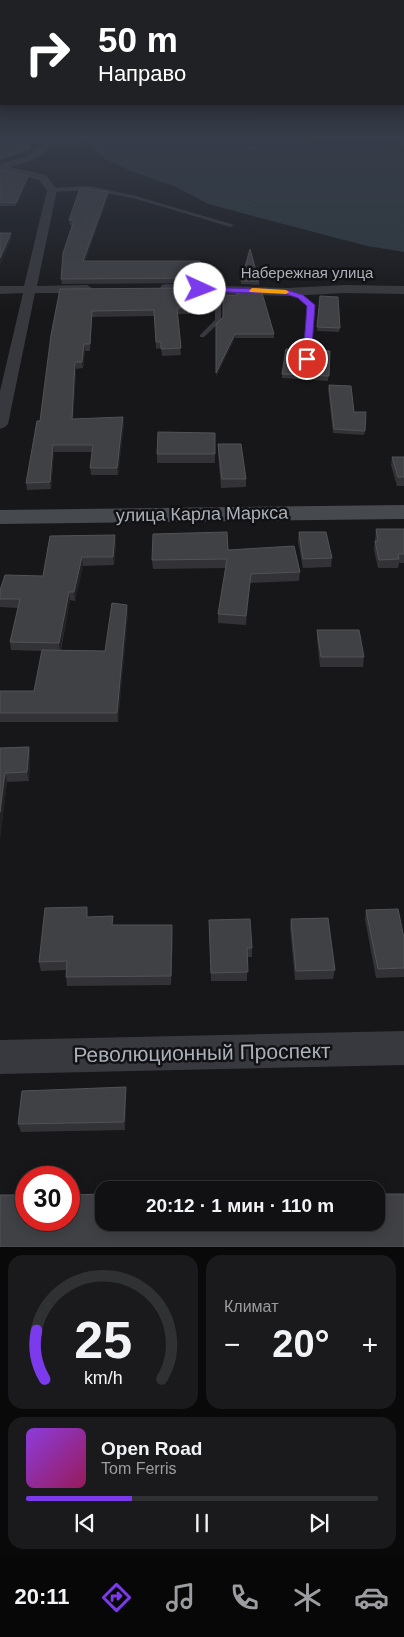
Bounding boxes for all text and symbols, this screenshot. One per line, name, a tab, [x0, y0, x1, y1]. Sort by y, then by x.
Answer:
icon: right	[15, 20, 80, 85]
text: 50 m	[98, 20, 178, 59]
text: Направо	[98, 61, 186, 86]
position arrow	[173, 262, 225, 314]
street label: Набережная улица	[241, 264, 374, 281]
pin	[286, 338, 328, 380]
icon: arrive	[293, 345, 321, 373]
street label: улица Карла Маркса	[116, 502, 289, 526]
street label: Революционный Проспект	[73, 1039, 331, 1066]
speed limit sign: 30	[15, 1166, 80, 1231]
text: 20:12 · 1 мин · 110 m	[146, 1195, 334, 1216]
text: Климат	[224, 1298, 278, 1315]
text: 25	[74, 1311, 132, 1369]
text: 20°	[272, 1323, 330, 1365]
text: −	[224, 1329, 240, 1360]
text: +	[362, 1329, 378, 1360]
text: km/h	[84, 1368, 122, 1388]
text: Open Road	[101, 1438, 202, 1459]
text: Tom Ferris	[101, 1460, 177, 1477]
icon: previous	[71, 1509, 99, 1537]
icon: pause	[188, 1509, 216, 1537]
icon: next	[305, 1509, 333, 1537]
icon: directions	[99, 1580, 134, 1615]
icon: music	[163, 1580, 198, 1615]
icon: phone	[227, 1580, 262, 1615]
icon: climate	[290, 1580, 325, 1615]
icon: car	[354, 1580, 389, 1615]
text: 20:11	[14, 1584, 70, 1609]

